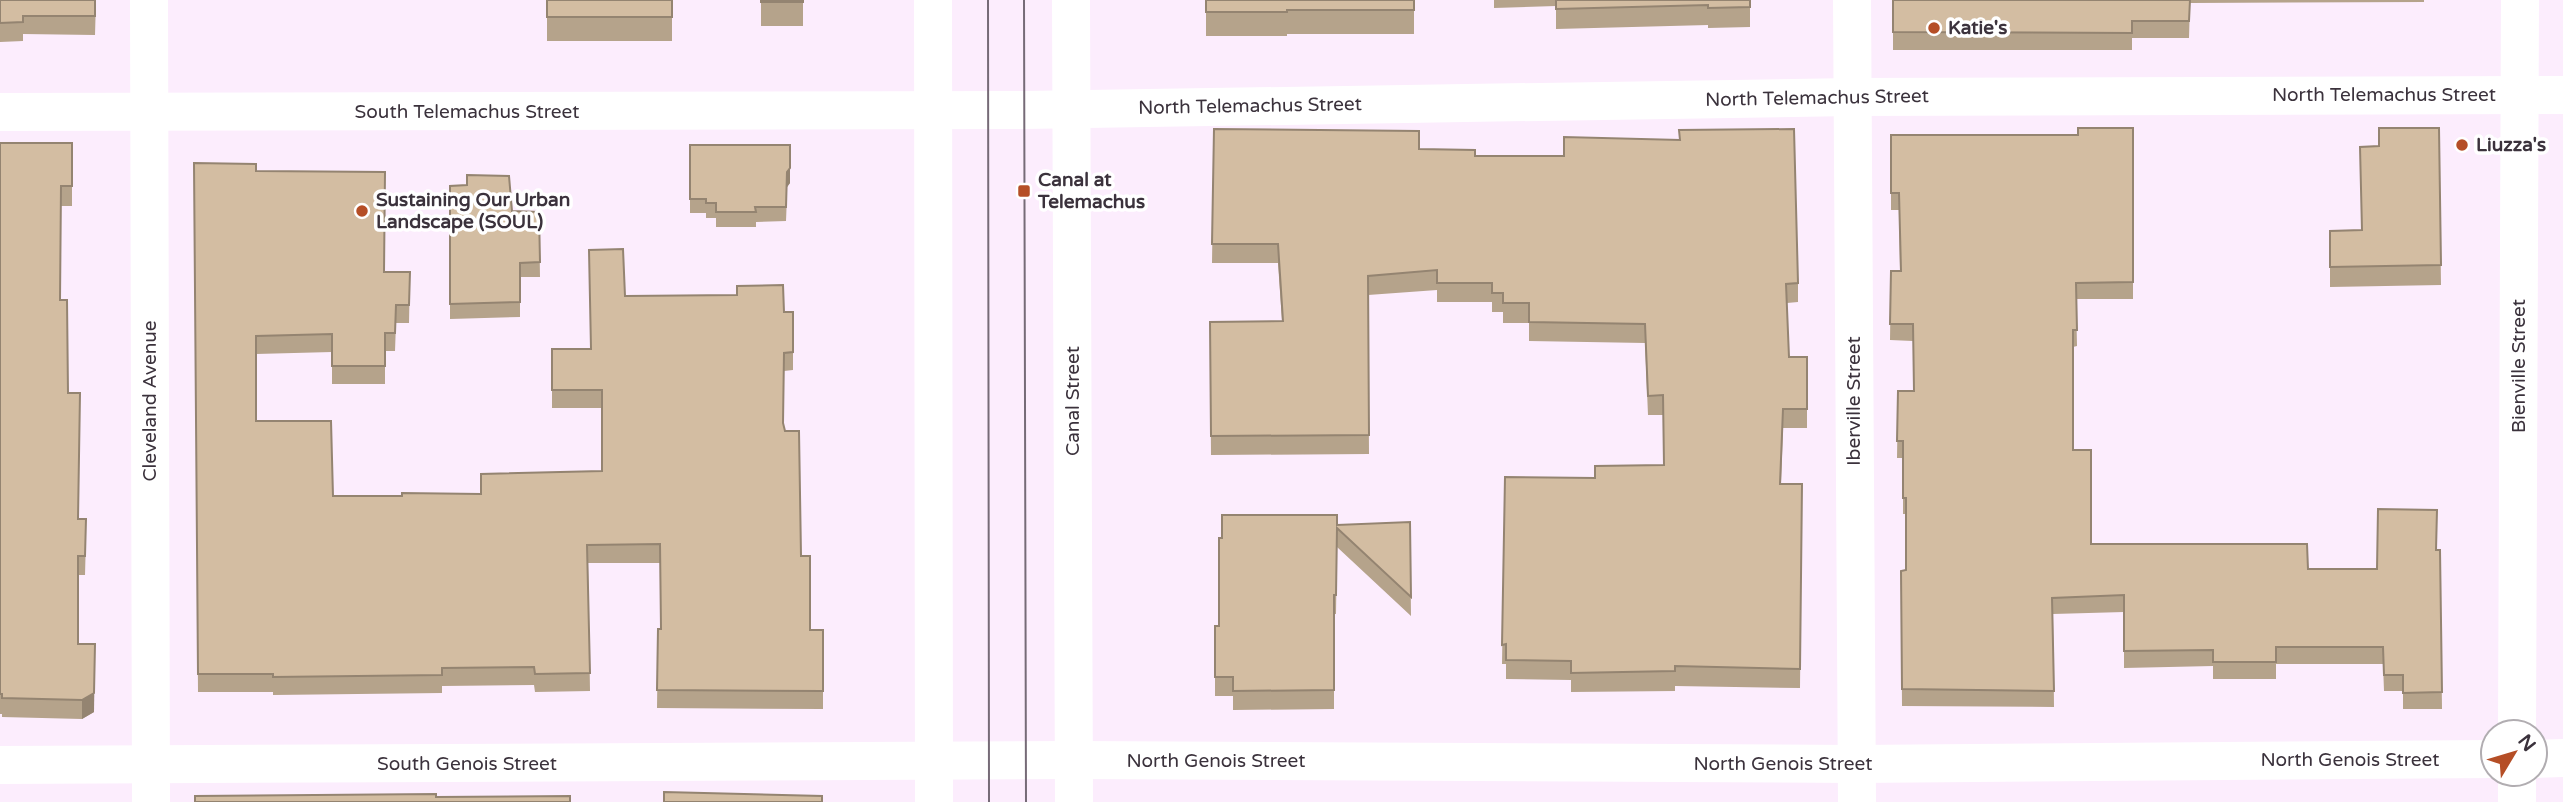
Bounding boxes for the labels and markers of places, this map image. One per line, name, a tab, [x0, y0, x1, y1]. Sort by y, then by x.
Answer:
place label: Katie's	[1948, 17, 2007, 39]
marker: Katie's	[1926, 20, 1942, 36]
place label: Liuzza's	[2476, 134, 2546, 156]
marker: Liuzza's	[2454, 137, 2470, 153]
place label: Canal at Telemachus	[1037, 169, 1145, 213]
marker: Canal at Telemachus	[1016, 183, 1032, 199]
place label: Sustaining Our Urban Landscape (SOUL)	[376, 189, 570, 234]
marker: Sustaining Our Urban Landscape (SOUL)	[354, 203, 370, 219]

